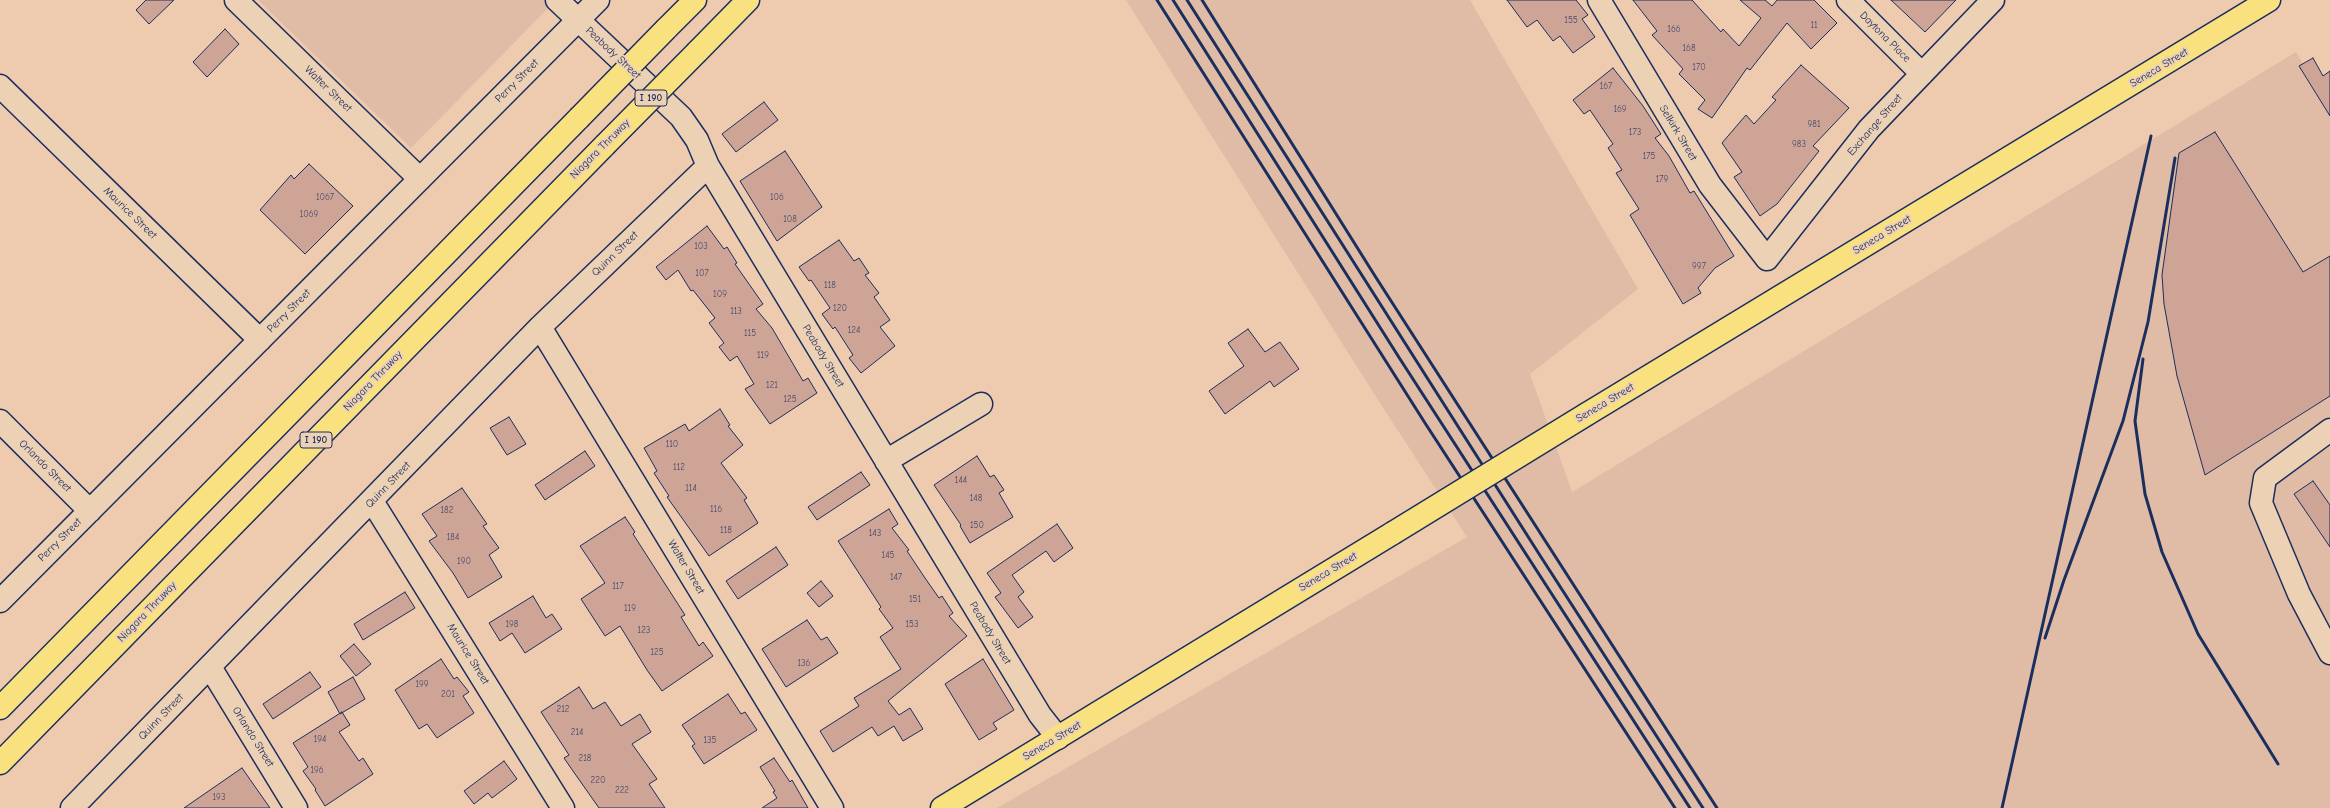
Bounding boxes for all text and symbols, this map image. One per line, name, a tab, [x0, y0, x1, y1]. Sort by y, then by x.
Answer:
street label: Daytona Place	[1857, 9, 1913, 65]
house number: 155	[1564, 15, 1578, 25]
house number: 11	[1810, 20, 1818, 30]
street label: Peabody Street	[583, 24, 643, 82]
house number: 166	[1667, 24, 1681, 34]
house number: 168	[1682, 43, 1696, 53]
street label: Seneca Street	[2128, 46, 2190, 90]
street label: Perry Street	[493, 57, 541, 105]
house number: 170	[1692, 62, 1706, 72]
street label: Walter Street	[302, 63, 354, 115]
house number: 167	[1600, 81, 1612, 91]
road number: I 190	[635, 90, 667, 106]
street label: Exchange Street	[1845, 92, 1905, 158]
street label: Selkirk Street	[1656, 103, 1700, 163]
house number: 169	[1613, 104, 1627, 114]
street label: Niagara Thruway	[567, 116, 633, 182]
house number: 981	[1808, 119, 1820, 129]
house number: 173	[1629, 127, 1641, 137]
house number: 983	[1792, 139, 1806, 149]
house number: 175	[1643, 151, 1655, 161]
house number: 179	[1656, 174, 1668, 184]
street label: Maurice Street	[100, 184, 160, 242]
house number: 1067	[316, 192, 334, 202]
house number: 106	[770, 192, 784, 202]
house number: 1069	[300, 209, 318, 219]
street label: Seneca Street	[1851, 213, 1913, 257]
house number: 108	[783, 214, 797, 224]
street label: Quinn Street	[589, 229, 641, 279]
house number: 103	[694, 241, 708, 251]
house number: 997	[1692, 261, 1706, 271]
house number: 107	[695, 268, 709, 278]
house number: 118	[824, 280, 836, 290]
street label: Perry Street	[265, 287, 313, 335]
house number: 109	[713, 289, 727, 299]
house number: 120	[833, 303, 847, 313]
house number: 113	[730, 306, 742, 316]
street label: Peabody Street	[799, 322, 847, 390]
house number: 124	[848, 325, 860, 335]
house number: 115	[744, 328, 756, 338]
street label: Niagara Thruway	[341, 348, 405, 414]
house number: 119	[757, 350, 769, 360]
house number: 121	[766, 380, 778, 390]
street label: Seneca Street	[1574, 381, 1636, 425]
house number: 125	[783, 394, 797, 404]
road number: I 190	[300, 432, 332, 448]
street label: Orlando Street	[16, 437, 74, 495]
house number: 110	[666, 439, 678, 449]
street label: Quinn Street	[363, 459, 413, 511]
house number: 112	[673, 462, 685, 472]
house number: 144	[955, 475, 967, 485]
house number: 114	[685, 483, 697, 493]
house number: 148	[970, 493, 982, 503]
house number: 116	[710, 504, 722, 514]
house number: 182	[441, 505, 453, 515]
street label: Perry Street	[36, 516, 84, 564]
house number: 150	[970, 520, 984, 530]
house number: 118	[720, 525, 732, 535]
house number: 143	[869, 528, 881, 538]
house number: 184	[447, 532, 459, 542]
street label: Walter Street	[665, 538, 707, 596]
house number: 145	[882, 550, 894, 560]
street label: Seneca Street	[1297, 550, 1359, 594]
house number: 190	[457, 556, 471, 566]
house number: 147	[890, 572, 902, 582]
street label: Niagara Thruway	[115, 579, 179, 645]
house number: 117	[612, 581, 624, 591]
house number: 151	[909, 594, 921, 604]
street label: Peabody Street	[966, 599, 1014, 667]
house number: 119	[624, 603, 636, 613]
house number: 198	[506, 619, 518, 629]
house number: 153	[906, 619, 918, 629]
street label: Maurice Street	[444, 621, 492, 687]
house number: 123	[638, 625, 650, 635]
house number: 125	[650, 647, 664, 657]
house number: 136	[798, 658, 810, 668]
house number: 199	[415, 679, 429, 689]
house number: 201	[441, 689, 455, 699]
street label: Quinn Street	[136, 691, 186, 743]
street label: Orlando Street	[229, 704, 277, 770]
house number: 212	[557, 704, 569, 714]
street label: Seneca Street	[1021, 719, 1083, 763]
house number: 214	[571, 727, 583, 737]
house number: 194	[314, 734, 326, 744]
house number: 135	[704, 735, 716, 745]
house number: 218	[579, 753, 591, 763]
house number: 196	[310, 765, 324, 775]
house number: 220	[591, 775, 605, 785]
house number: 222	[615, 785, 629, 795]
house number: 193	[213, 792, 225, 802]

